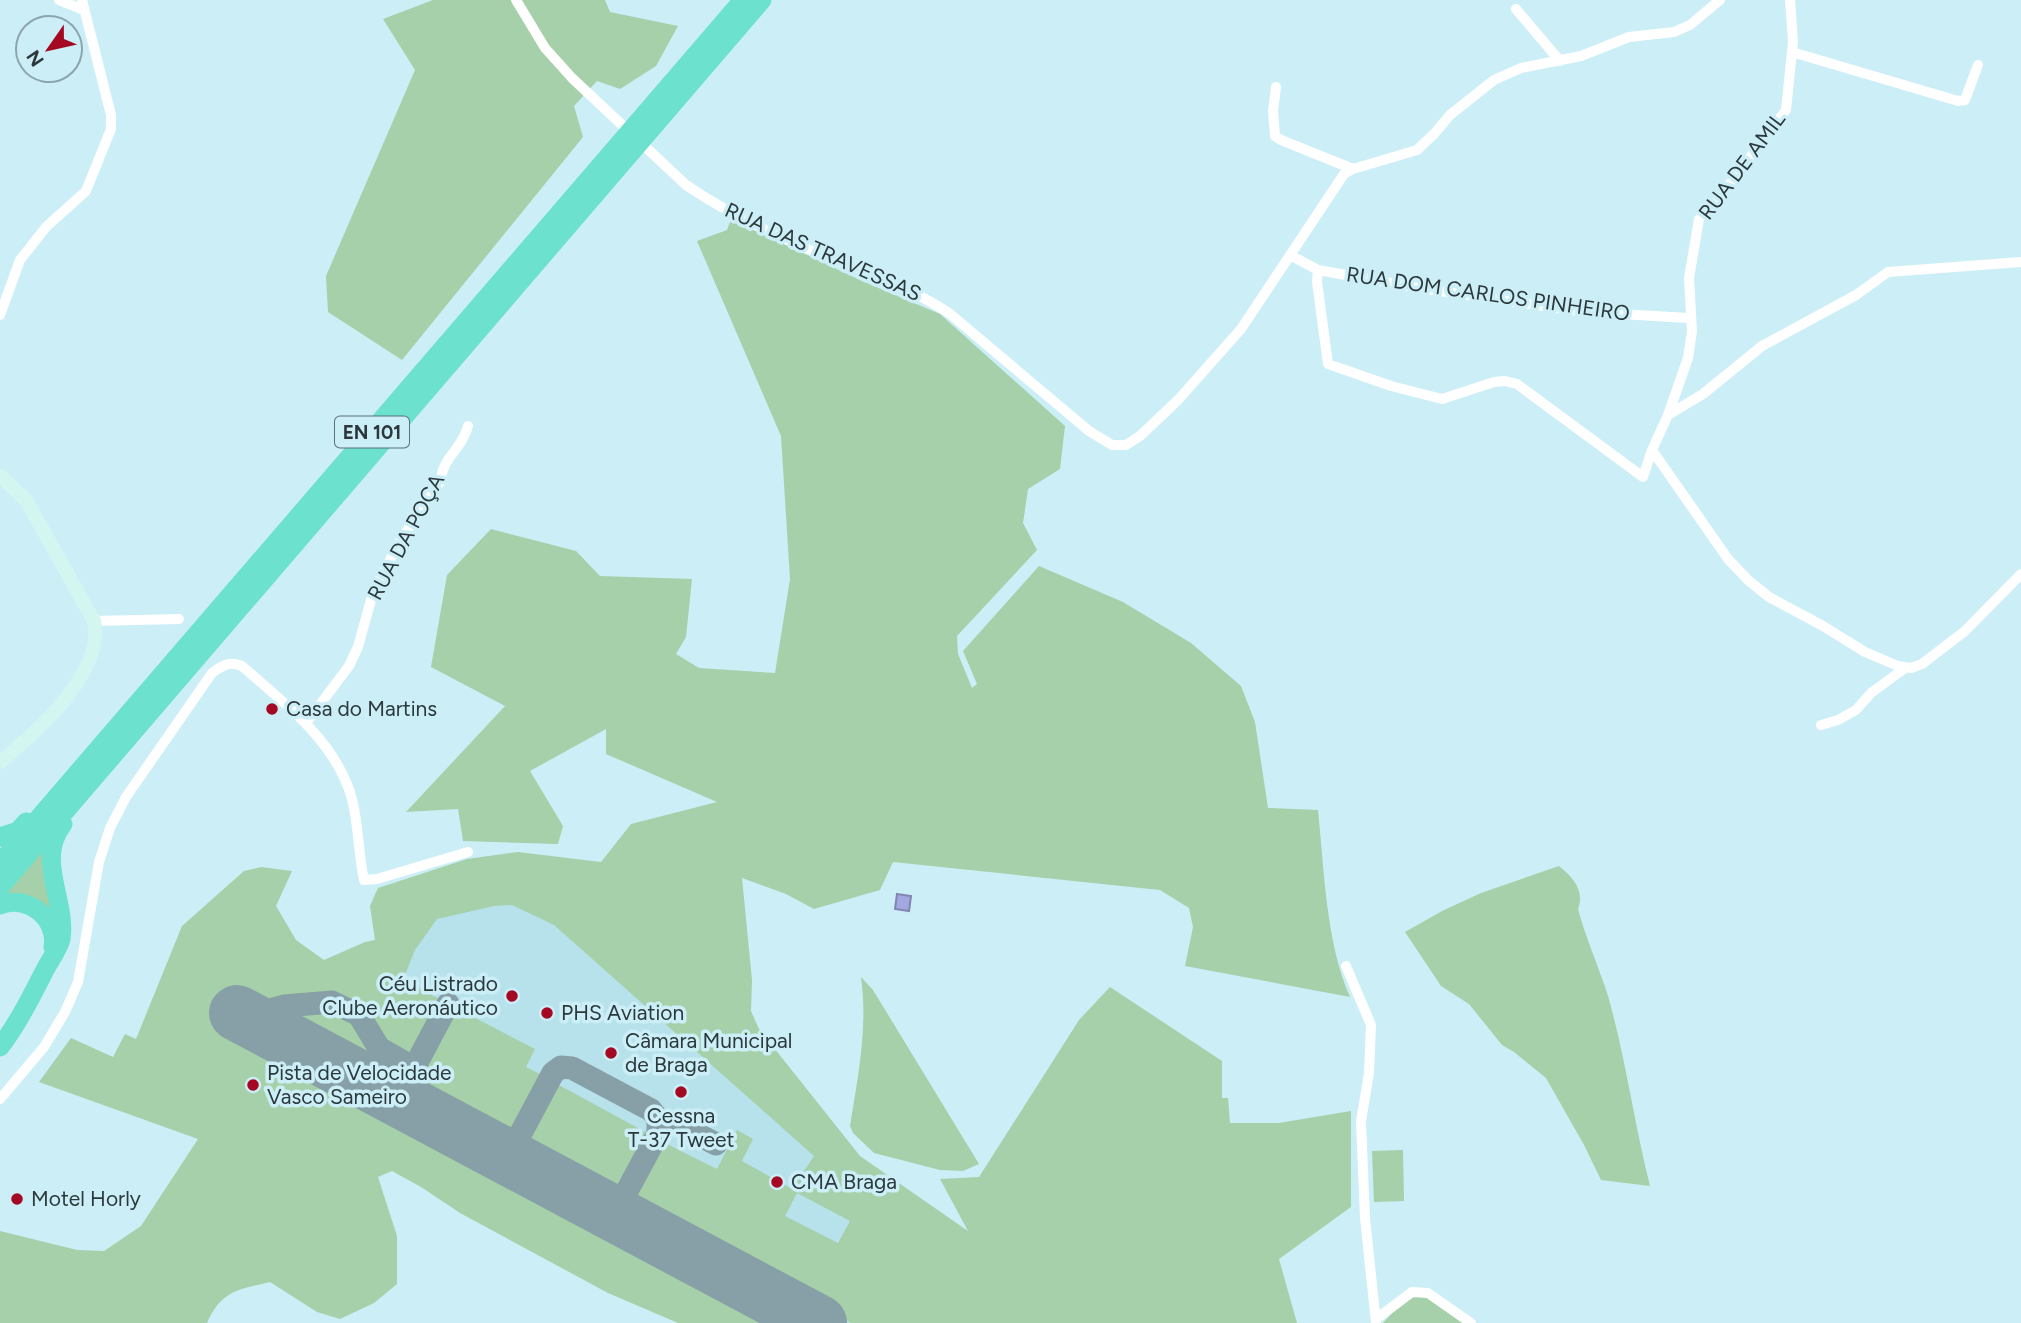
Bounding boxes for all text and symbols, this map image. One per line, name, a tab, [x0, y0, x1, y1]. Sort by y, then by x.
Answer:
north arrow	[14, 14, 84, 84]
text: N	[22, 46, 49, 71]
street label: RUA DE AMIL	[1693, 107, 1790, 224]
street label: RUA DAS TRAVESSAS	[721, 197, 925, 306]
street label: RUA DOM CARLOS PINHEIRO	[1345, 261, 1631, 326]
road number: EN 101	[335, 416, 409, 448]
street label: RUA DA POÇA	[362, 470, 449, 604]
place label: Casa do Martins	[286, 696, 437, 721]
marker: Casa do Martins	[264, 701, 280, 717]
place label: Céu Listrado Clube Aeronáutico	[322, 971, 498, 1020]
marker: Céu Listrado Clube Aeronáutico	[504, 988, 520, 1004]
place label: PHS Aviation	[561, 1000, 684, 1025]
marker: PHS Aviation	[539, 1005, 555, 1021]
place label: Câmara Municipal de Braga	[625, 1028, 792, 1077]
marker: Câmara Municipal de Braga	[603, 1045, 619, 1061]
place label: Pista de Velocidade Vasco Sameiro	[267, 1060, 452, 1109]
marker: Pista de Velocidade Vasco Sameiro	[245, 1077, 261, 1093]
marker: Cessna T-37 Tweet	[673, 1084, 689, 1100]
place label: Cessna T-37 Tweet	[628, 1103, 734, 1152]
place label: CMA Braga	[791, 1169, 897, 1194]
marker: CMA Braga	[769, 1174, 785, 1190]
place label: Motel Horly	[31, 1186, 141, 1211]
marker: Motel Horly	[9, 1191, 25, 1207]

